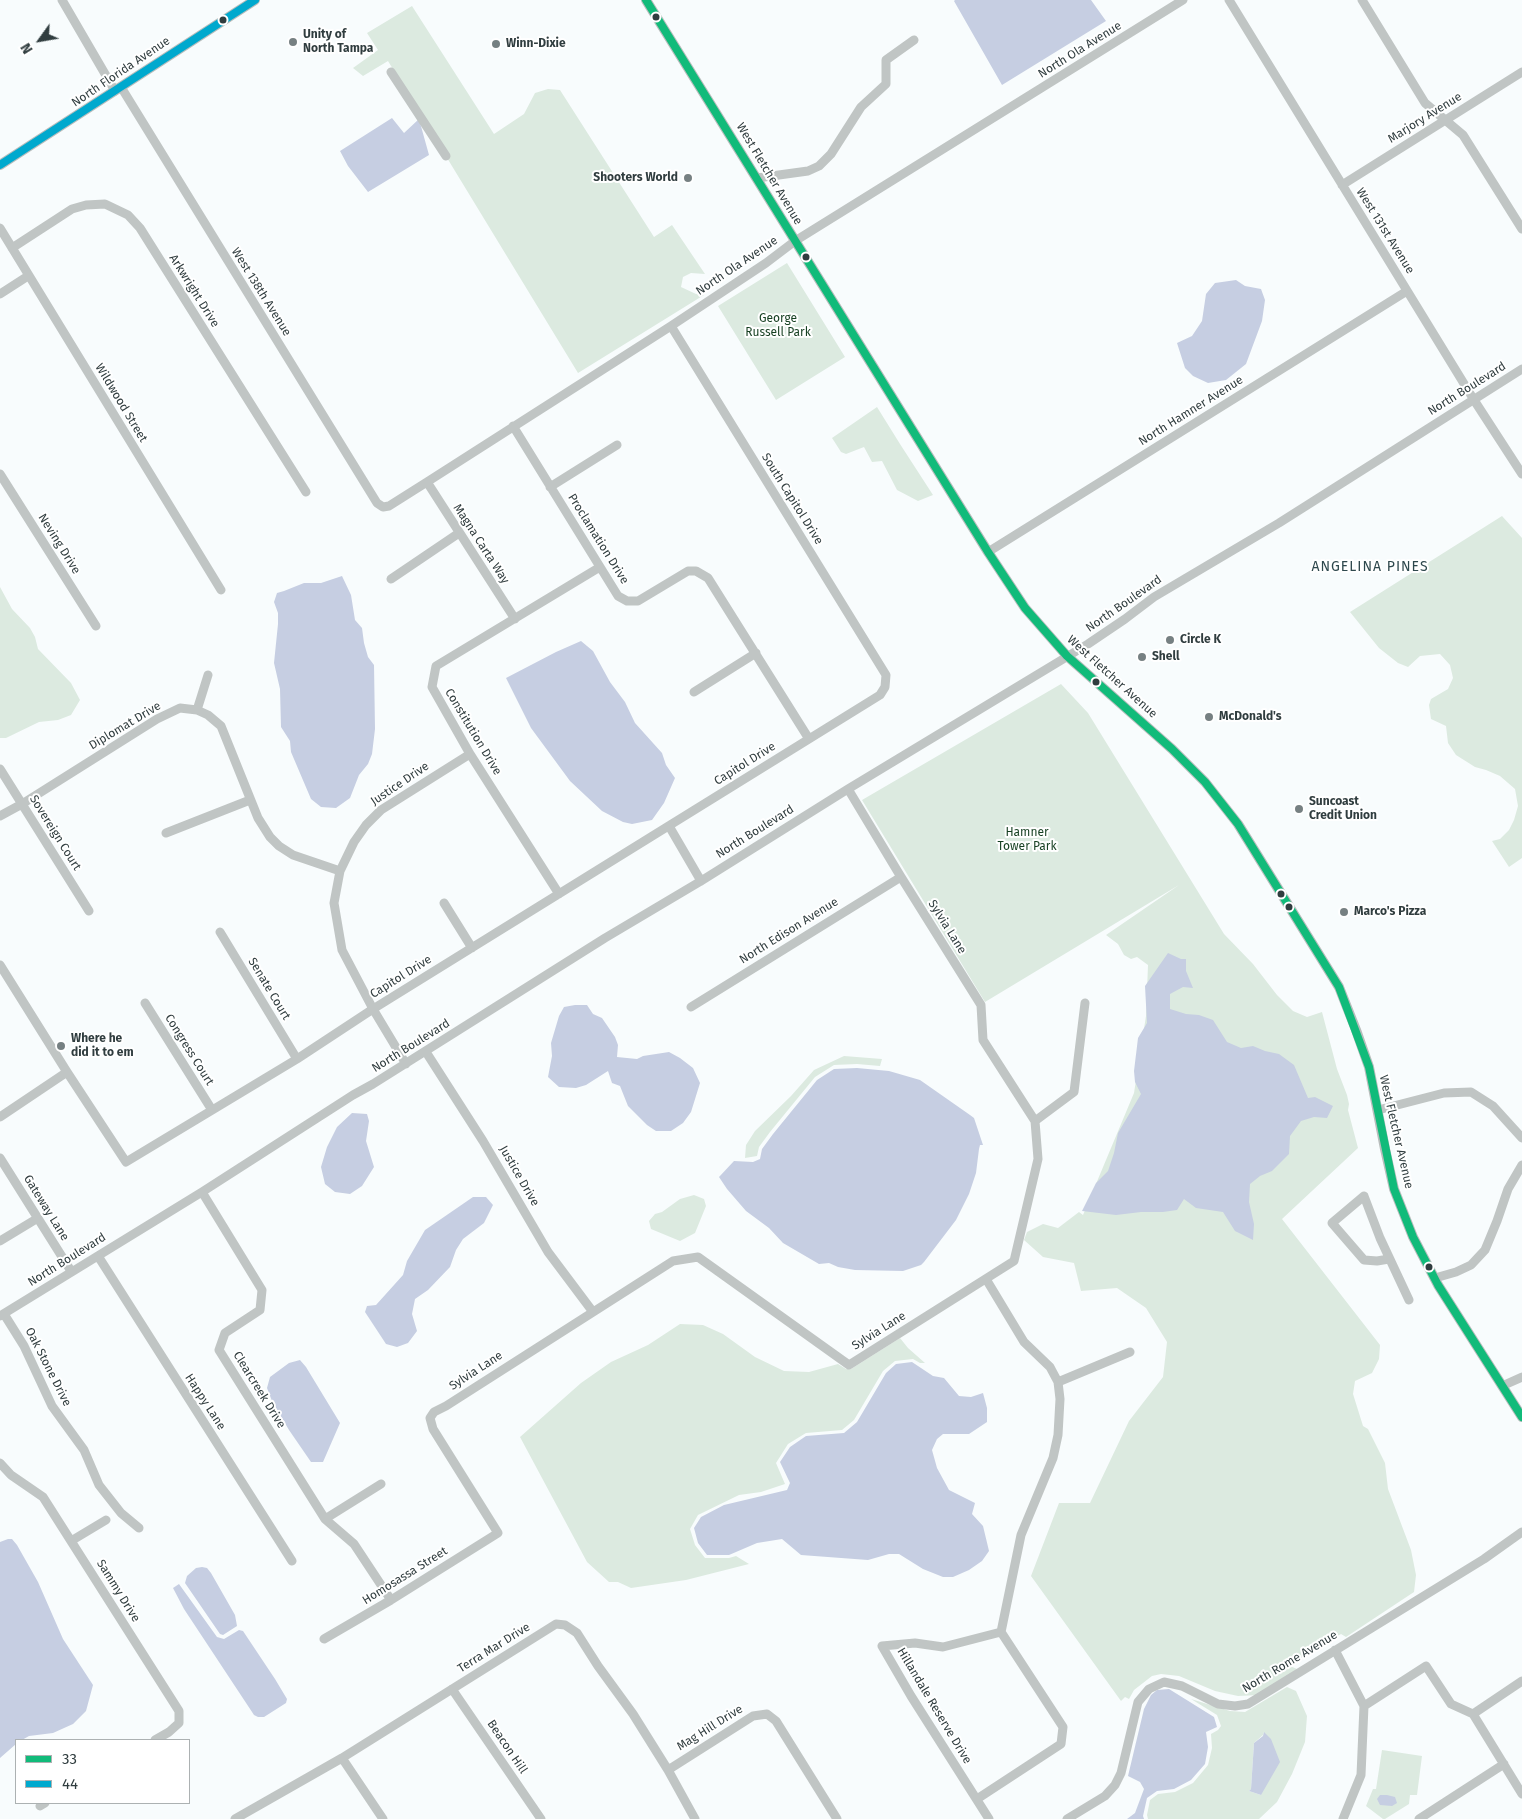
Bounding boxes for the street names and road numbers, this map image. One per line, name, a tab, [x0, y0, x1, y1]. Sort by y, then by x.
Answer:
street label: North Ola Avenue	[1036, 19, 1124, 81]
street label: North Florida Avenue	[69, 34, 173, 110]
street label: Marjory Avenue	[1385, 90, 1465, 146]
street label: West Fletcher Avenue	[733, 120, 805, 228]
street label: West 131st Avenue	[1353, 185, 1417, 277]
street label: North Ola Avenue	[693, 233, 781, 299]
street label: West 138th Avenue	[228, 245, 294, 339]
street label: Arkwright Drive	[166, 252, 222, 330]
street label: North Boulevard	[1425, 359, 1509, 419]
street label: Wildwood Street	[92, 361, 150, 445]
street label: North Hamner Avenue	[1136, 373, 1246, 449]
street label: South Capitol Drive	[758, 451, 826, 547]
street label: Proclamation Drive	[564, 491, 632, 587]
street label: Magna Carta Way	[450, 501, 512, 587]
street label: Neving Drive	[35, 511, 83, 577]
street label: North Boulevard	[1083, 572, 1165, 636]
street label: West Fletcher Avenue	[1064, 633, 1160, 721]
street label: Constitution Drive	[442, 686, 504, 778]
street label: Diplomat Drive	[87, 699, 163, 753]
street label: Capitol Drive	[712, 739, 778, 789]
street label: Justice Drive	[368, 759, 432, 809]
street label: Sovereign Court	[26, 793, 84, 873]
street label: North Boulevard	[713, 802, 797, 862]
street label: North Edison Avenue	[737, 895, 841, 967]
street label: Sylvia Lane	[925, 897, 969, 957]
street label: Capitol Drive	[368, 952, 434, 1002]
street label: Senate Court	[245, 955, 293, 1023]
street label: Congress Court	[161, 1012, 217, 1088]
street label: North Boulevard	[369, 1016, 453, 1076]
street label: West Fletcher Avenue	[1376, 1074, 1416, 1190]
street label: Justice Drive	[496, 1143, 542, 1209]
street label: Gateway Lane	[20, 1173, 72, 1243]
street label: North Boulevard	[25, 1230, 109, 1290]
street label: Sylvia Lane	[849, 1309, 909, 1353]
street label: Oak Stone Drive	[22, 1325, 74, 1409]
street label: Sylvia Lane	[447, 1348, 505, 1394]
street label: Clearcreek Drive	[230, 1349, 288, 1431]
street label: Happy Lane	[182, 1371, 228, 1433]
street label: Homosassa Street	[360, 1544, 450, 1608]
street label: Sammy Drive	[93, 1557, 143, 1625]
street label: Terra Mar Drive	[455, 1620, 533, 1676]
street label: North Rome Avenue	[1240, 1628, 1340, 1696]
street label: Hillandale Reserve Drive	[894, 1645, 974, 1767]
street label: Mag Hill Drive	[674, 1702, 746, 1754]
street label: Beacon Hill	[484, 1717, 530, 1777]

